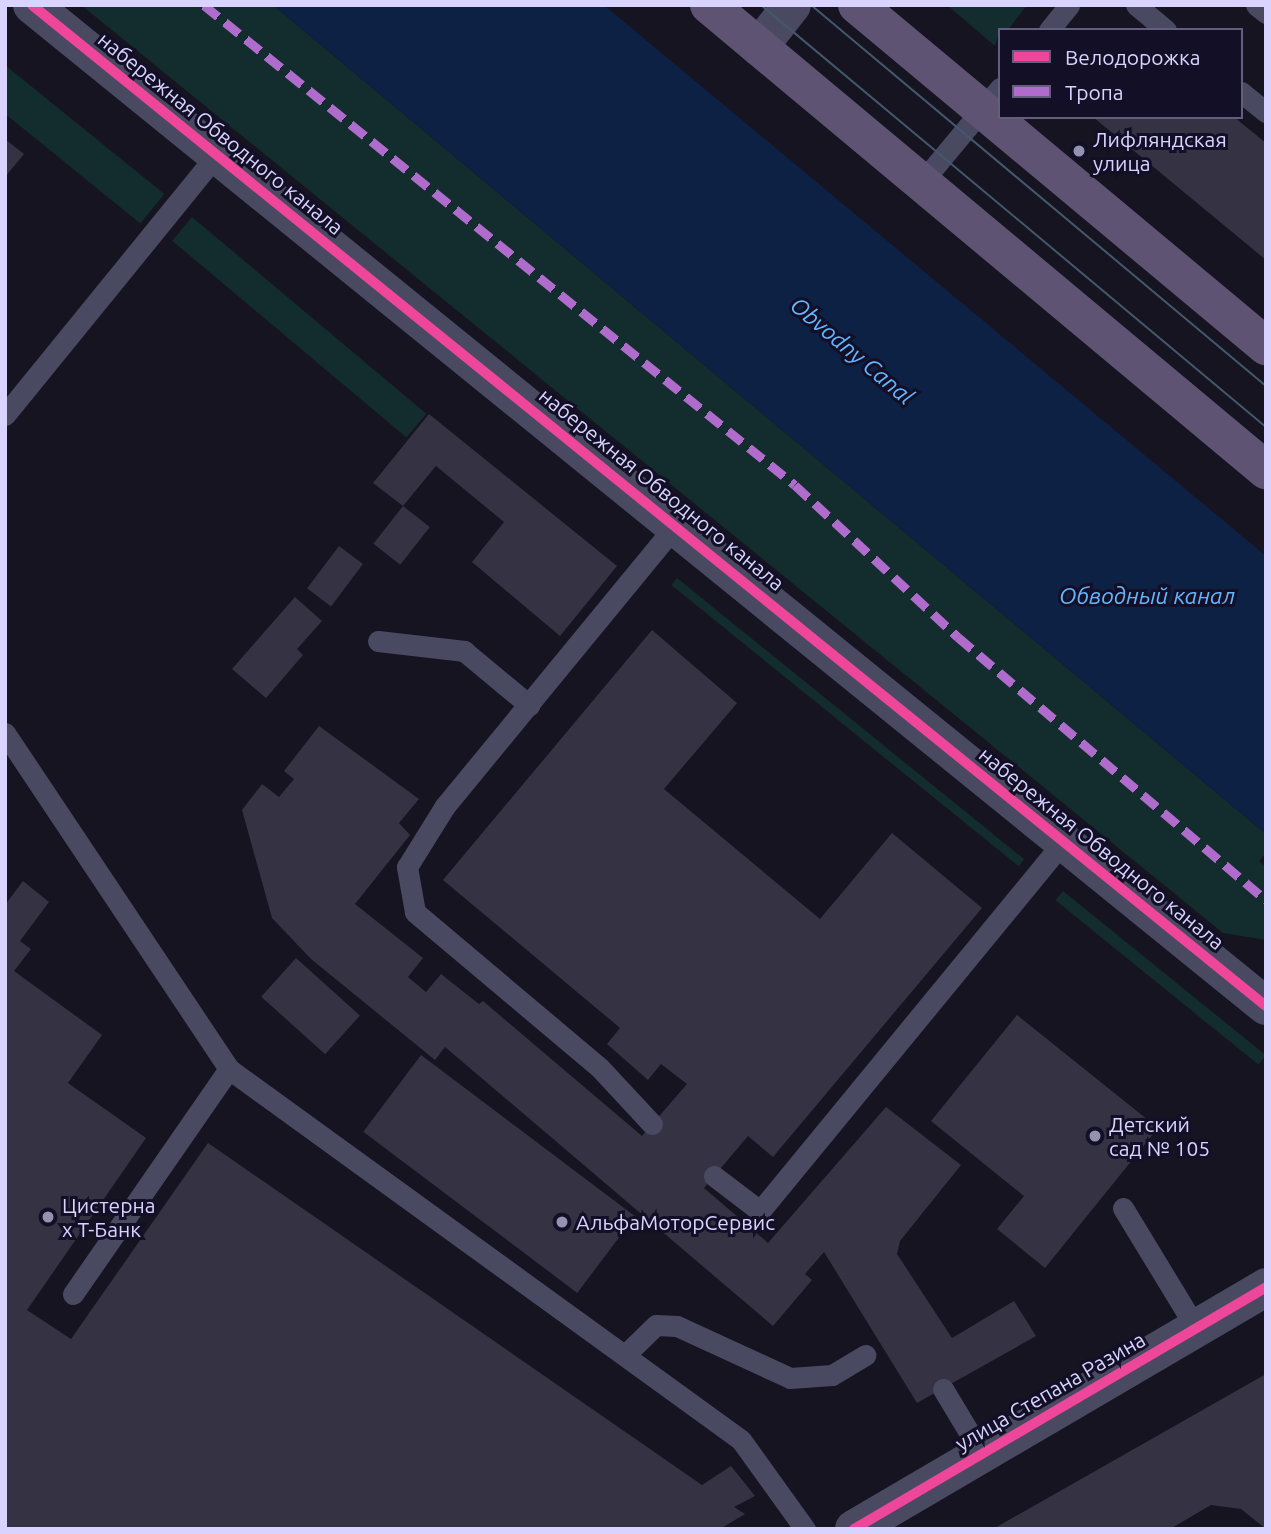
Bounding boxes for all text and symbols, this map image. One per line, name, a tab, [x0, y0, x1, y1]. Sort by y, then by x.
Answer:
street label: набережная Обводного канала	[93, 26, 349, 240]
legend	[998, 28, 1243, 119]
text: Велодорожка	[1065, 45, 1201, 69]
text: Тропа	[1065, 80, 1124, 104]
place label: Лифляндская улица	[1093, 126, 1227, 176]
marker: Лифляндская улица	[1071, 143, 1087, 159]
water label: Obvodny Canal	[785, 291, 919, 411]
street label: набережная Обводного канала	[534, 382, 790, 596]
water label: Обводный канал	[1059, 582, 1235, 610]
street label: набережная Обводного канала	[974, 741, 1230, 955]
place label: Детский сад № 105	[1109, 1111, 1210, 1161]
marker: Детский сад № 105	[1087, 1128, 1103, 1144]
place label: Цистерна х Т-Банк	[62, 1192, 156, 1242]
marker: Цистерна х Т-Банк	[40, 1209, 56, 1225]
place label: АльфаМоторСервис	[576, 1209, 775, 1235]
marker: АльфаМоторСервис	[554, 1214, 570, 1230]
street label: улица Степана Разина	[951, 1326, 1149, 1456]

